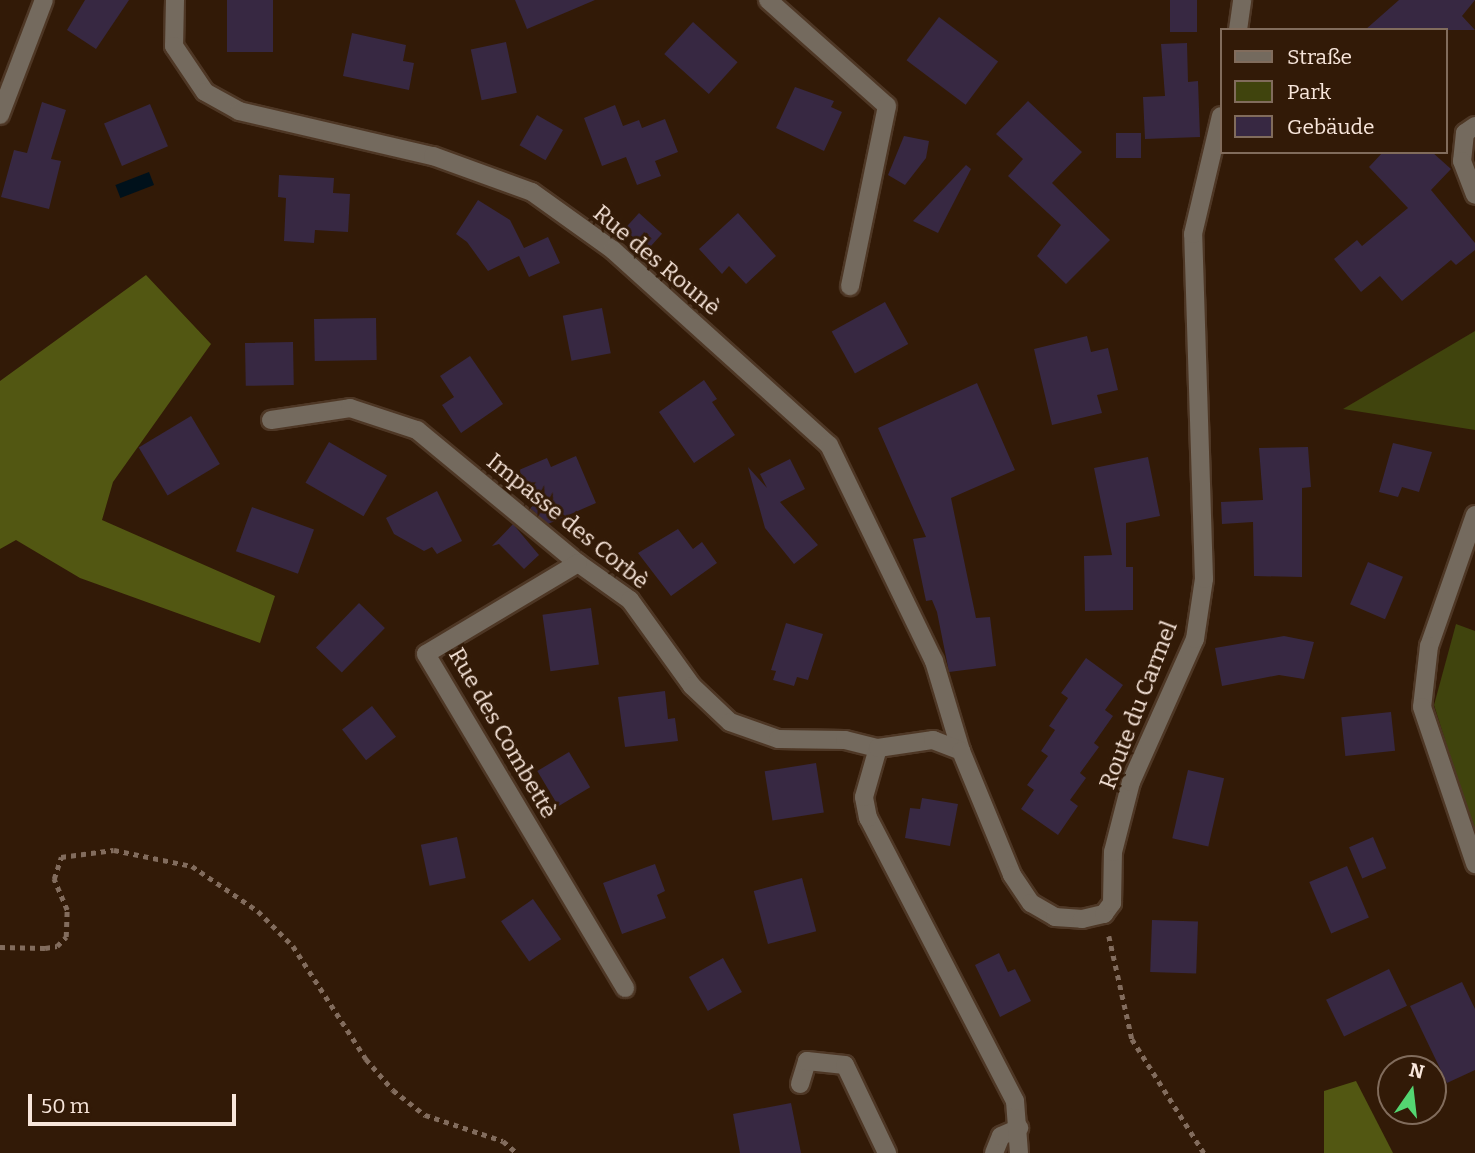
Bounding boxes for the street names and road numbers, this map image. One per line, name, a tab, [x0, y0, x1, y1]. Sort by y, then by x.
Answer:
street label: Rue des Rounè	[588, 199, 726, 321]
street label: Impasse des Corbè	[481, 447, 655, 595]
street label: Route du Carmel	[1093, 617, 1183, 793]
street label: Rue des Combettè	[443, 643, 563, 823]

